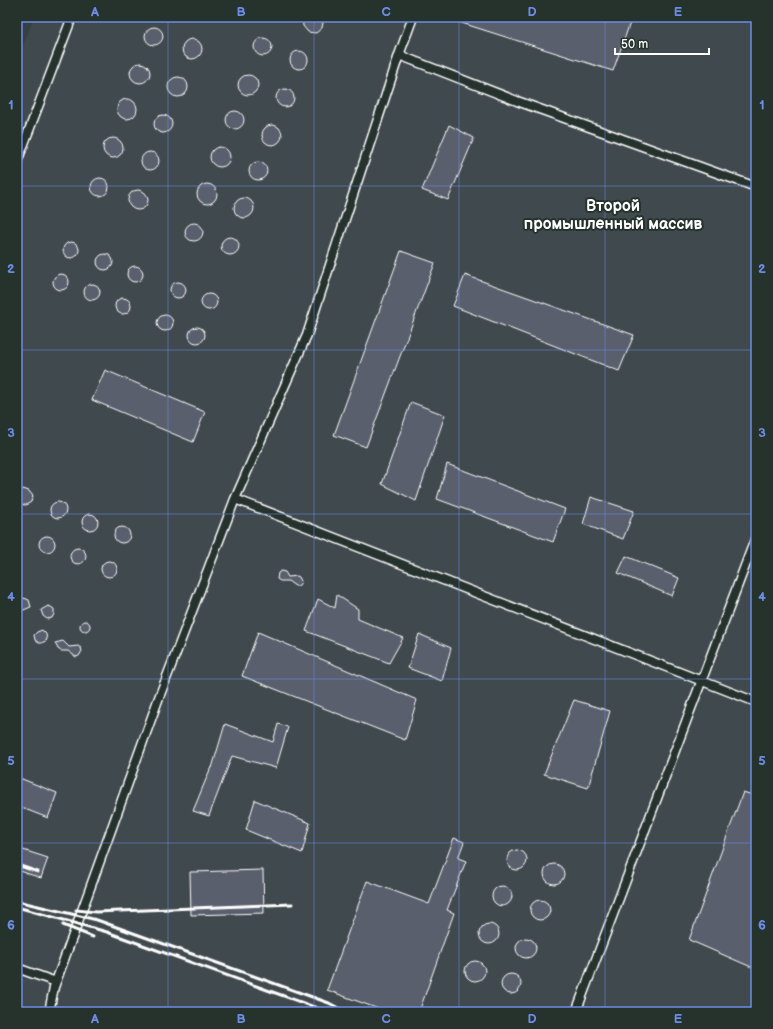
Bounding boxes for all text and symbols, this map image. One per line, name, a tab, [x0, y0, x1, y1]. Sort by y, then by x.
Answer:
text: A	[90, 4, 99, 20]
text: B	[236, 4, 246, 20]
text: C	[381, 4, 391, 20]
text: D	[527, 4, 537, 20]
text: E	[674, 4, 683, 20]
scale bar	[615, 30, 709, 56]
text: 50 m	[621, 37, 648, 52]
text: 1	[8, 97, 14, 113]
text: 1	[759, 97, 765, 113]
district label: Второй промышленный массив	[524, 197, 703, 234]
text: 2	[7, 261, 15, 277]
text: 2	[758, 261, 766, 277]
text: 3	[7, 425, 15, 441]
text: 3	[758, 425, 766, 441]
text: 4	[7, 589, 15, 605]
text: 4	[758, 589, 766, 605]
text: 5	[7, 753, 15, 769]
text: 5	[758, 753, 766, 769]
text: 6	[7, 917, 15, 933]
text: 6	[758, 917, 766, 933]
text: A	[90, 1011, 99, 1027]
text: B	[236, 1011, 246, 1027]
text: C	[381, 1011, 391, 1027]
text: D	[527, 1011, 537, 1027]
text: E	[674, 1011, 683, 1027]

